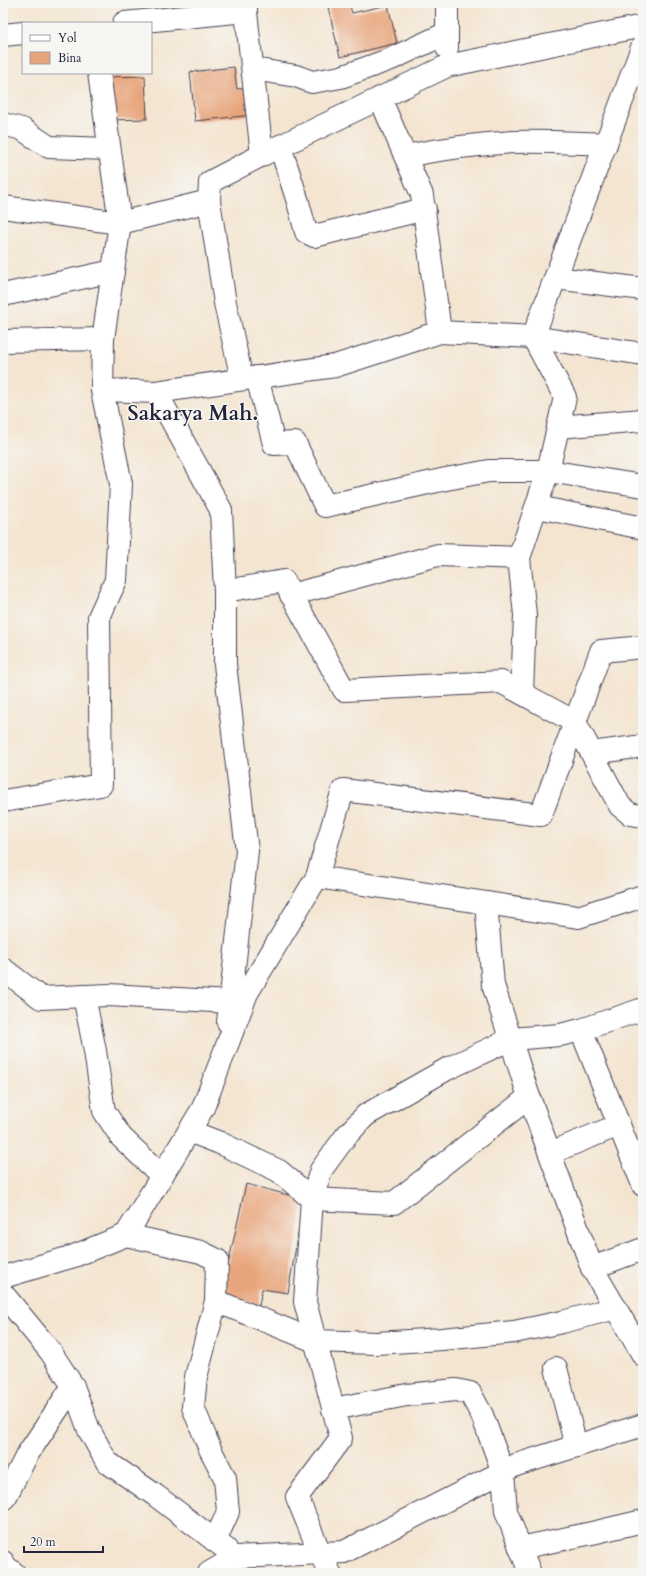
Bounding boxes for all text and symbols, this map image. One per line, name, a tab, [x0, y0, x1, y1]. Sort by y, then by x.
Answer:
legend	[22, 22, 152, 74]
text: Yol	[58, 30, 77, 46]
text: Bina	[58, 50, 82, 66]
district label: Sakarya Mah.	[128, 399, 258, 428]
scale bar	[24, 1528, 103, 1554]
text: 20 m	[30, 1534, 57, 1550]

